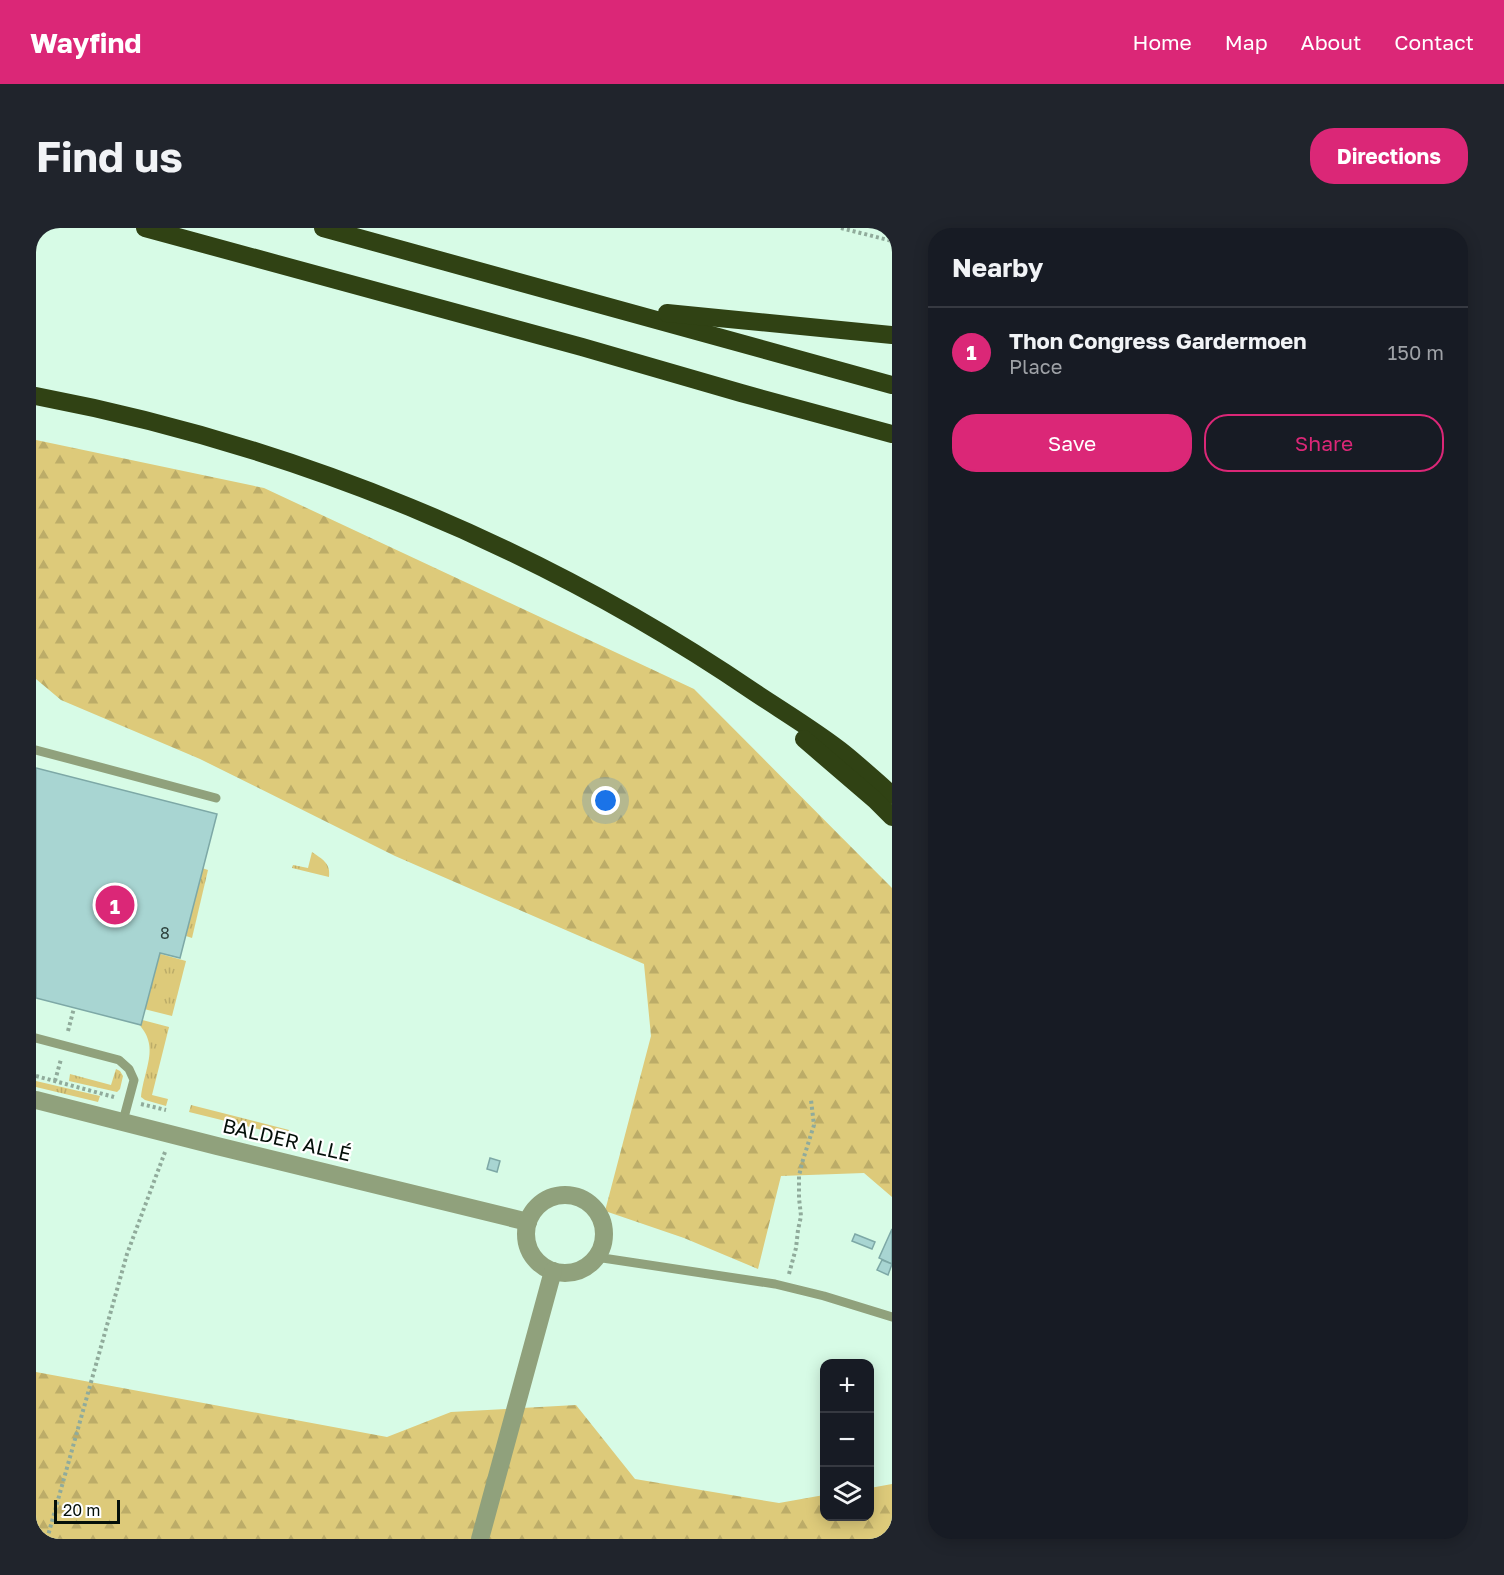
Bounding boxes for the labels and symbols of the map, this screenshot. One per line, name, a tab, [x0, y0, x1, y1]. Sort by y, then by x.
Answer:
your location	[591, 786, 620, 815]
pin: 1	[96, 882, 134, 928]
house number: 8	[160, 923, 170, 943]
street label: BALDER ALLÉ	[220, 1113, 354, 1165]
scale bar	[54, 1497, 120, 1524]

